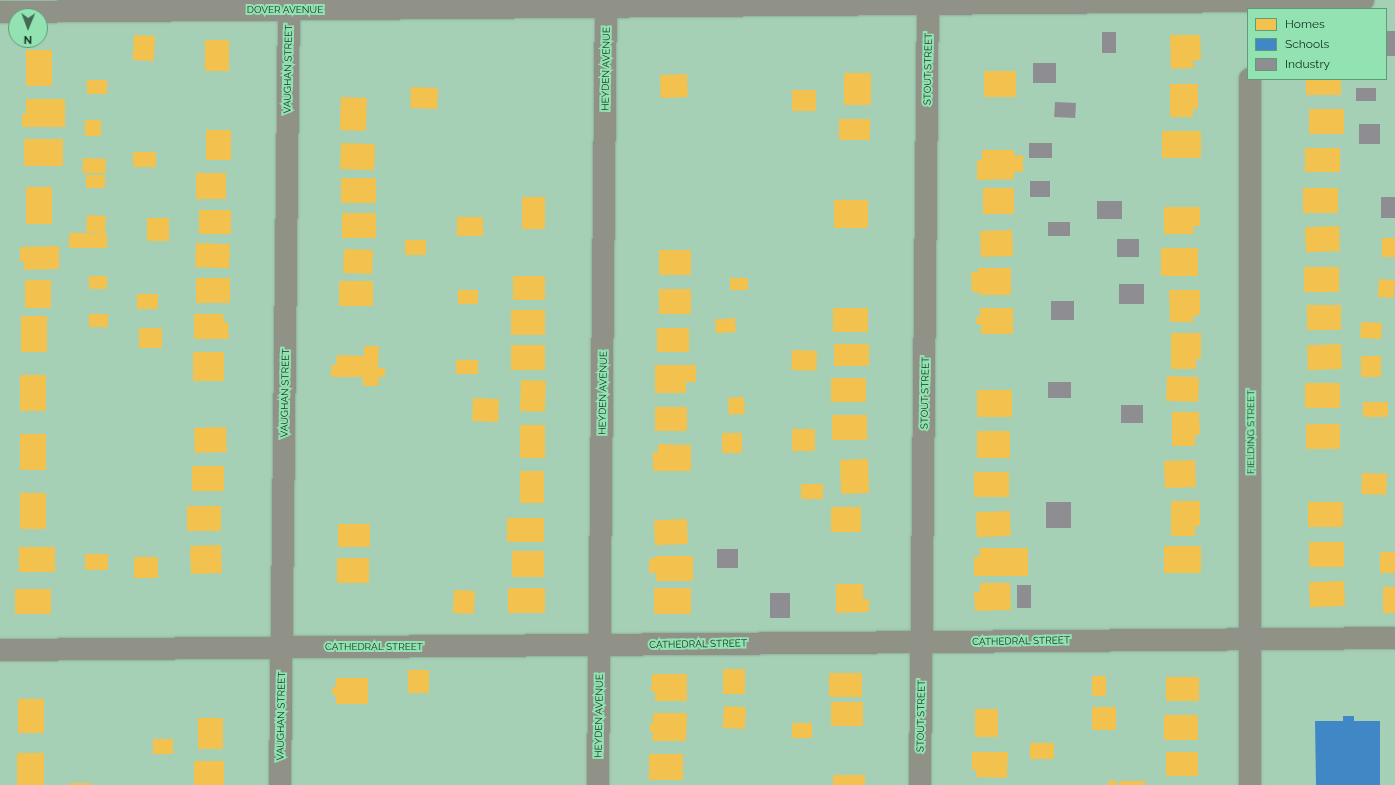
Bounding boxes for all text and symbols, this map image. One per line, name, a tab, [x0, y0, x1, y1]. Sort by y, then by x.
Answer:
street label: DOVER AVENUE	[247, 4, 323, 16]
north arrow	[8, 8, 48, 48]
legend	[1247, 8, 1387, 80]
text: Homes	[1285, 17, 1325, 31]
street label: VAUGHAN STREET	[281, 25, 295, 113]
street label: HEYDEN AVENUE	[599, 27, 613, 111]
text: N	[23, 33, 32, 46]
street label: STOUT STREET	[921, 33, 935, 105]
text: Schools	[1285, 37, 1329, 51]
text: Industry	[1285, 57, 1330, 71]
street label: VAUGHAN STREET	[278, 349, 292, 437]
street label: HEYDEN AVENUE	[596, 351, 610, 435]
street label: STOUT STREET	[918, 357, 932, 429]
street label: FIELDING STREET	[1245, 390, 1257, 474]
street label: CATHEDRAL STREET	[972, 634, 1070, 648]
street label: CATHEDRAL STREET	[649, 637, 747, 651]
street label: CATHEDRAL STREET	[325, 641, 423, 653]
street label: VAUGHAN STREET	[274, 672, 288, 760]
street label: HEYDEN AVENUE	[592, 674, 606, 758]
street label: STOUT STREET	[914, 680, 928, 752]

